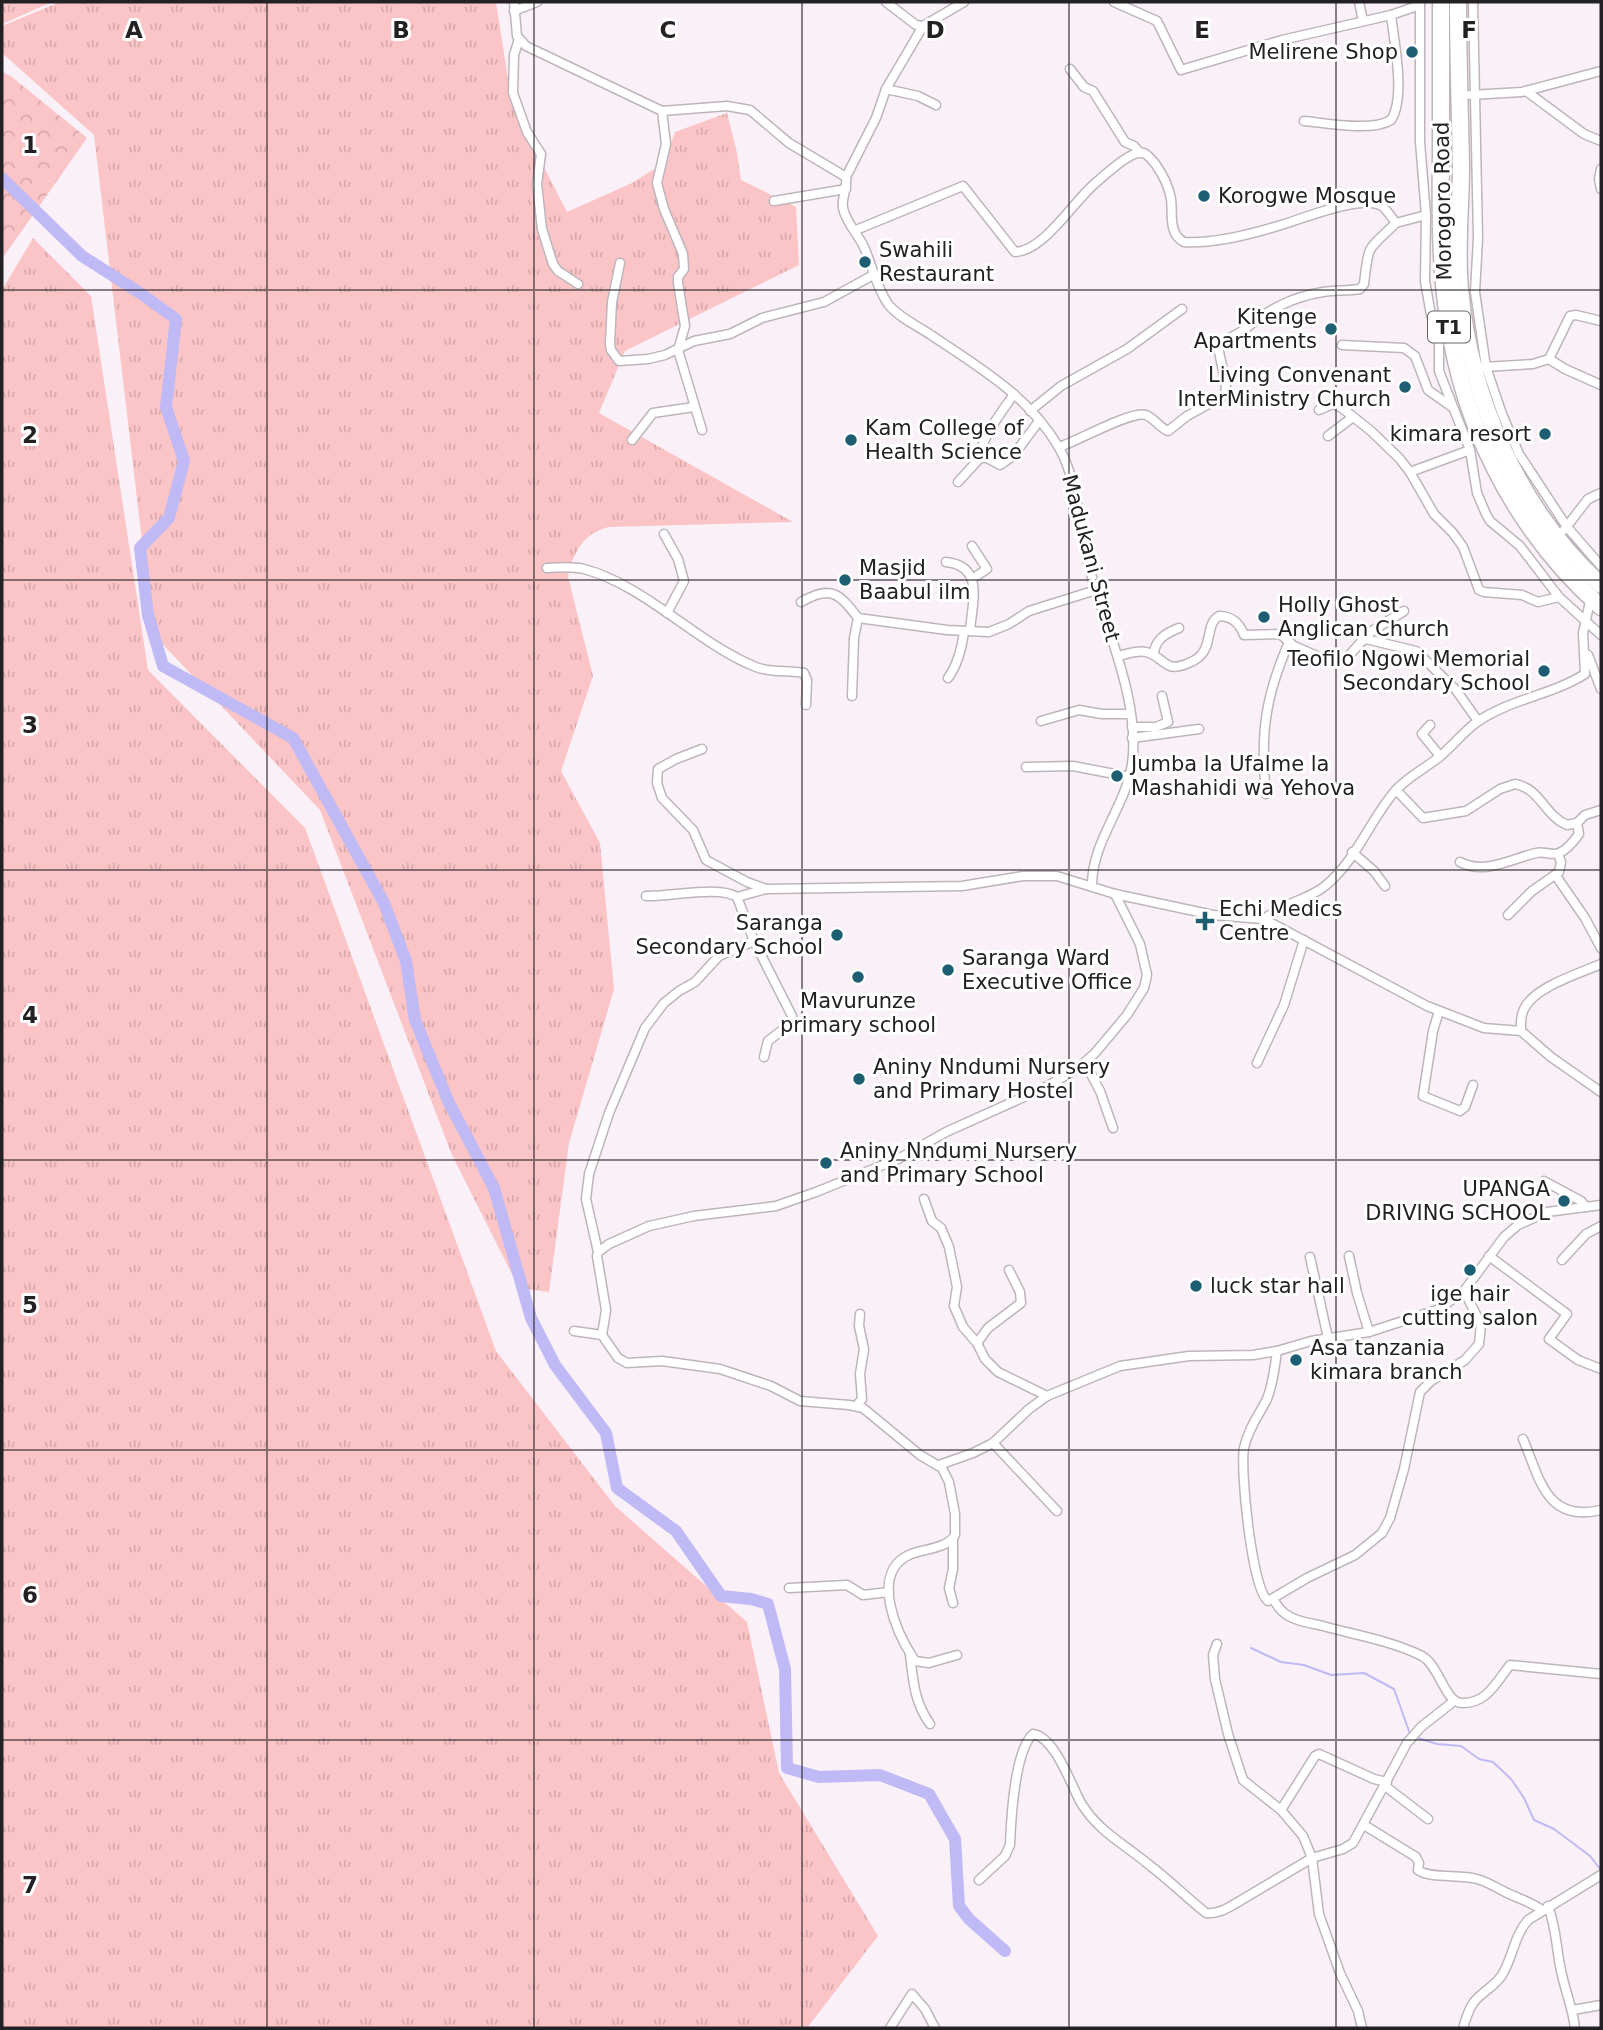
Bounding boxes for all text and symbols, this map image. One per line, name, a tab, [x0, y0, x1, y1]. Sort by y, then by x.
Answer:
text: A	[125, 17, 143, 43]
text: B	[392, 17, 410, 43]
text: C	[660, 17, 676, 43]
text: D	[925, 17, 945, 43]
text: E	[1194, 17, 1210, 43]
text: F	[1461, 17, 1477, 43]
place label: Melirene Shop	[1248, 40, 1398, 64]
marker: Melirene Shop	[1404, 44, 1420, 60]
street label: Morogoro Road	[1430, 122, 1456, 280]
text: 1	[22, 132, 38, 158]
place label: Korogwe Mosque	[1218, 184, 1396, 208]
marker: Korogwe Mosque	[1196, 188, 1212, 204]
place label: Swahili Restaurant	[879, 238, 994, 286]
marker: Swahili Restaurant	[857, 254, 873, 270]
place label: Kitenge Apartments	[1194, 305, 1317, 353]
road number: T1	[1428, 312, 1470, 342]
marker: Kitenge Apartments	[1323, 321, 1339, 337]
place label: Living Convenant InterMinistry Church	[1177, 363, 1391, 411]
marker: Living Convenant InterMinistry Church	[1397, 379, 1413, 395]
place label: Kam College of Health Science	[865, 416, 1024, 464]
text: 2	[22, 422, 38, 448]
place label: kimara resort	[1390, 422, 1531, 446]
marker: kimara resort	[1537, 426, 1553, 442]
marker: Kam College of Health Science	[843, 432, 859, 448]
street label: Madukani Street	[1057, 472, 1125, 644]
place label: Masjid Baabul ilm	[859, 556, 970, 604]
marker: Masjid Baabul ilm	[837, 572, 853, 588]
place label: Holly Ghost Anglican Church	[1278, 593, 1449, 641]
marker: Holly Ghost Anglican Church	[1256, 609, 1272, 625]
place label: Teofilo Ngowi Memorial Secondary School	[1286, 647, 1530, 695]
marker: Teofilo Ngowi Memorial Secondary School	[1536, 663, 1552, 679]
text: 3	[22, 712, 38, 738]
place label: Jumba la Ufalme la Mashahidi wa Yehova	[1129, 752, 1355, 800]
marker: Jumba la Ufalme la Mashahidi wa Yehova	[1109, 768, 1125, 784]
place label: Echi Medics Centre	[1219, 897, 1342, 945]
place label: Saranga Secondary School	[635, 911, 823, 959]
marker: Echi Medics Centre	[1197, 913, 1213, 929]
marker: Saranga Secondary School	[829, 927, 845, 943]
place label: Saranga Ward Executive Office	[962, 946, 1132, 994]
marker: Saranga Ward Executive Office	[940, 962, 956, 978]
marker: Mavurunze primary school	[850, 969, 866, 985]
place label: Mavurunze primary school	[780, 989, 936, 1037]
text: 4	[22, 1002, 38, 1028]
place label: Aniny Nndumi Nursery and Primary Hostel	[873, 1055, 1110, 1103]
marker: Aniny Nndumi Nursery and Primary Hostel	[851, 1071, 867, 1087]
place label: Aniny Nndumi Nursery and Primary School	[840, 1139, 1077, 1187]
marker: Aniny Nndumi Nursery and Primary School	[818, 1155, 834, 1171]
place label: UPANGA DRIVING SCHOOL	[1365, 1177, 1551, 1225]
marker: UPANGA DRIVING SCHOOL	[1556, 1193, 1572, 1209]
marker: ige hair cutting salon	[1462, 1262, 1478, 1278]
place label: luck star hall	[1210, 1274, 1345, 1298]
marker: luck star hall	[1188, 1278, 1204, 1294]
place label: ige hair cutting salon	[1402, 1282, 1538, 1330]
text: 5	[22, 1292, 38, 1318]
place label: Asa tanzania kimara branch	[1310, 1336, 1463, 1384]
marker: Asa tanzania kimara branch	[1288, 1352, 1304, 1368]
text: 6	[22, 1582, 38, 1608]
text: 7	[22, 1872, 38, 1898]

